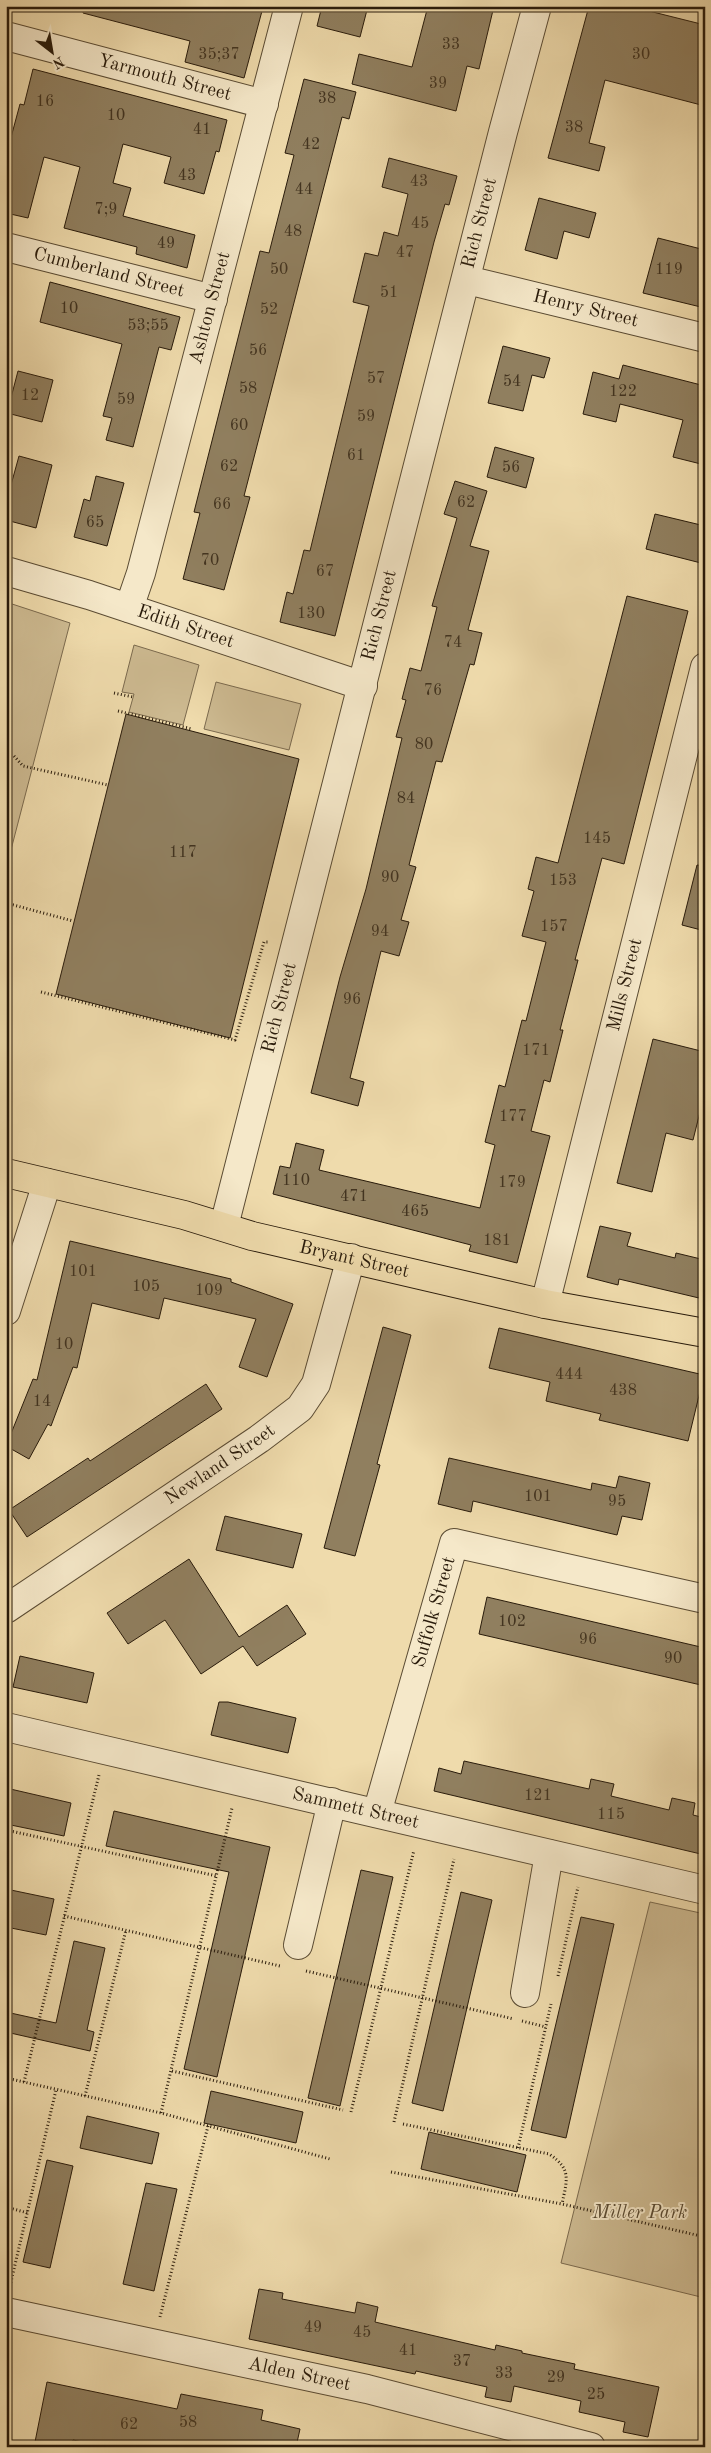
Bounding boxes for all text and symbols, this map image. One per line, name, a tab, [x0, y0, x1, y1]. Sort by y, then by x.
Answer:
north arrow	[28, 28, 78, 78]
house number: 33	[442, 37, 460, 53]
house number: 35;37	[198, 47, 240, 63]
house number: 30	[632, 47, 650, 63]
street label: Yarmouth Street	[96, 51, 233, 104]
text: N	[50, 54, 66, 71]
house number: 39	[429, 76, 447, 92]
house number: 38	[318, 91, 336, 107]
house number: 16	[36, 94, 54, 110]
house number: 10	[107, 108, 125, 124]
house number: 38	[565, 120, 583, 136]
house number: 41	[193, 122, 211, 138]
house number: 42	[302, 137, 320, 153]
house number: 43	[178, 168, 196, 184]
house number: 43	[410, 174, 428, 190]
street label: Rich Street	[459, 176, 500, 271]
house number: 44	[295, 182, 313, 198]
house number: 7;9	[94, 202, 118, 218]
house number: 45	[411, 216, 429, 232]
house number: 48	[284, 224, 302, 240]
house number: 49	[157, 236, 175, 252]
street label: Cumberland Street	[31, 245, 186, 301]
house number: 47	[396, 245, 414, 261]
street label: Ashton Street	[186, 250, 234, 366]
house number: 50	[270, 262, 288, 278]
house number: 119	[655, 262, 683, 278]
house number: 51	[380, 285, 398, 301]
street label: Henry Street	[531, 287, 640, 331]
house number: 10	[60, 301, 78, 317]
house number: 52	[260, 302, 278, 318]
house number: 53;55	[127, 318, 169, 334]
house number: 56	[249, 343, 267, 359]
house number: 57	[367, 371, 385, 387]
house number: 54	[503, 374, 521, 390]
house number: 58	[239, 381, 257, 397]
house number: 122	[609, 384, 637, 400]
house number: 12	[21, 388, 39, 404]
house number: 59	[117, 392, 135, 408]
house number: 59	[357, 409, 375, 425]
house number: 60	[230, 418, 248, 434]
house number: 61	[347, 448, 365, 464]
house number: 62	[220, 459, 238, 475]
house number: 56	[502, 460, 520, 476]
house number: 62	[457, 495, 475, 511]
house number: 66	[213, 497, 231, 513]
house number: 65	[86, 515, 104, 531]
house number: 70	[201, 553, 219, 569]
house number: 67	[316, 564, 334, 580]
street label: Rich Street	[359, 568, 400, 663]
street label: Edith Street	[135, 602, 236, 652]
house number: 130	[297, 606, 325, 622]
house number: 74	[444, 635, 462, 651]
house number: 76	[424, 683, 442, 699]
house number: 80	[415, 737, 433, 753]
house number: 84	[397, 791, 415, 807]
house number: 145	[583, 831, 611, 847]
house number: 117	[169, 845, 197, 861]
house number: 90	[381, 870, 399, 886]
house number: 153	[549, 873, 577, 889]
house number: 157	[540, 919, 568, 935]
house number: 94	[371, 924, 389, 940]
street label: Mills Street	[604, 936, 646, 1033]
street label: Rich Street	[259, 961, 300, 1055]
house number: 96	[343, 992, 361, 1008]
house number: 171	[522, 1043, 550, 1059]
house number: 177	[499, 1109, 527, 1125]
house number: 110	[282, 1173, 310, 1189]
house number: 179	[498, 1175, 526, 1191]
house number: 471	[340, 1189, 368, 1205]
house number: 465	[401, 1204, 429, 1220]
house number: 181	[483, 1233, 511, 1249]
street label: Bryant Street	[297, 1238, 411, 1282]
house number: 101	[69, 1264, 97, 1280]
house number: 105	[132, 1279, 160, 1295]
house number: 109	[195, 1283, 223, 1299]
house number: 10	[55, 1337, 73, 1353]
house number: 444	[555, 1367, 583, 1383]
house number: 438	[609, 1383, 637, 1399]
house number: 14	[33, 1394, 51, 1410]
street label: Newland Street	[161, 1421, 279, 1509]
house number: 101	[524, 1489, 552, 1505]
house number: 95	[608, 1494, 626, 1510]
street label: Suffolk Street	[409, 1554, 459, 1670]
house number: 102	[498, 1614, 526, 1630]
house number: 96	[579, 1632, 597, 1648]
house number: 90	[664, 1651, 682, 1667]
street label: Sammett Street	[291, 1785, 421, 1832]
house number: 121	[524, 1788, 552, 1804]
house number: 115	[597, 1807, 625, 1823]
park label: Miller Park	[592, 2204, 687, 2223]
house number: 49	[304, 2320, 322, 2336]
house number: 45	[353, 2325, 371, 2341]
house number: 41	[399, 2343, 417, 2359]
street label: Alden Street	[246, 2354, 352, 2395]
house number: 37	[453, 2354, 471, 2370]
house number: 33	[495, 2366, 513, 2382]
house number: 29	[547, 2370, 565, 2386]
house number: 25	[587, 2387, 605, 2403]
house number: 58	[179, 2415, 197, 2431]
house number: 62	[120, 2417, 138, 2433]

